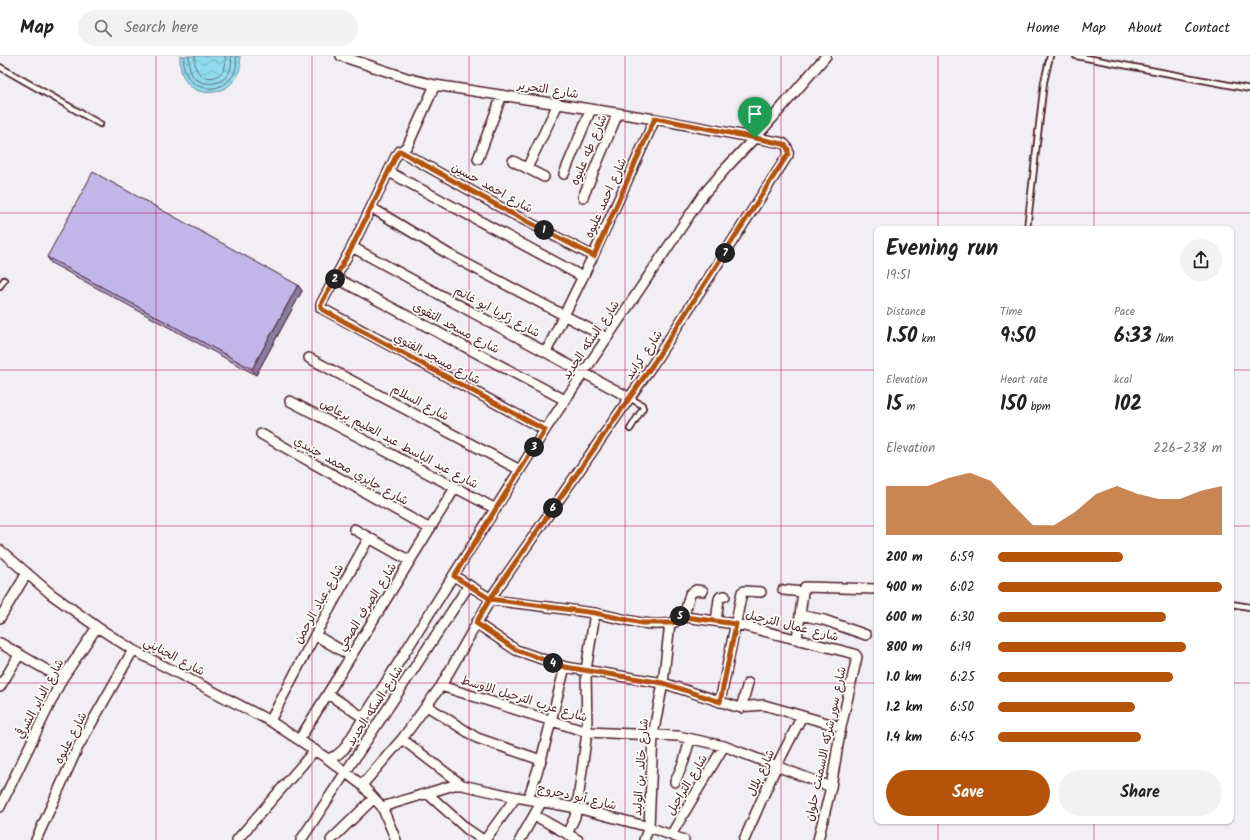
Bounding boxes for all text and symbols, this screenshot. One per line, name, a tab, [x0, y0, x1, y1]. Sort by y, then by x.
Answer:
search box	[78, 10, 358, 46]
text: Map	[20, 13, 54, 43]
text: Search here	[124, 16, 198, 40]
icon: search	[92, 17, 114, 39]
text: Home	[1026, 17, 1060, 39]
text: Map	[1082, 17, 1106, 39]
text: About	[1128, 17, 1162, 39]
text: Contact	[1184, 17, 1230, 39]
street label: شارع التحرير	[515, 76, 580, 104]
pin	[738, 97, 772, 138]
icon: arrive	[744, 103, 766, 125]
street label: شارع طه عليوه	[566, 112, 612, 188]
street label: شارع احمد عليوه	[580, 155, 632, 241]
street label: شارع احمد حسين	[448, 158, 536, 218]
pin: 1	[534, 220, 554, 240]
text: 1	[542, 221, 546, 239]
text: Evening run	[886, 232, 998, 267]
button: share	[1180, 239, 1222, 281]
pin: 7	[715, 243, 735, 263]
text: 7	[722, 244, 728, 262]
text: 19:51	[886, 265, 911, 286]
pin: 2	[325, 269, 345, 289]
text: 2	[332, 270, 338, 288]
street label: شارع زكريا ابو غانم	[451, 281, 543, 343]
street label: شارع السكه الحديد	[557, 296, 625, 384]
street label: شارع مسجد التقوى	[409, 297, 503, 359]
text: Distance	[886, 303, 926, 321]
text: Time	[1000, 303, 1022, 321]
text: Pace	[1114, 303, 1135, 321]
text: 1.50	[886, 321, 917, 353]
text: 9:50	[1000, 321, 1035, 353]
text: 6:33	[1114, 321, 1152, 353]
street label: شارع كرابند	[620, 326, 668, 384]
street label: شارع مسجد الفتوي	[390, 328, 484, 390]
text: km	[917, 330, 936, 348]
text: /km	[1152, 330, 1174, 348]
text: Elevation	[886, 371, 928, 389]
text: Heart rate	[1000, 371, 1048, 389]
text: kcal	[1114, 371, 1132, 389]
street label: شارع السلام	[388, 380, 452, 426]
text: 15	[886, 389, 902, 421]
text: 150	[1000, 389, 1026, 421]
text: 102	[1114, 389, 1142, 421]
street label: شارع عبد الباسط عبد العليم برعاص	[316, 394, 482, 494]
text: m	[902, 398, 915, 416]
text: bpm	[1026, 398, 1051, 416]
street label: شارع جابري محمد جنيدي	[290, 431, 412, 511]
pin: 3	[524, 437, 544, 457]
text: 3	[531, 438, 537, 456]
text: Elevation	[886, 438, 935, 459]
text: 226–238 m	[1153, 438, 1222, 459]
pin: 6	[543, 498, 563, 518]
text: 6	[550, 499, 556, 517]
text: 200 m	[886, 547, 923, 568]
text: 6:59	[950, 547, 974, 568]
street label: شارع الصرف الصحي	[332, 559, 403, 655]
street label: شارع عباد الرحمن	[289, 560, 349, 648]
text: 400 m	[886, 577, 922, 598]
text: 6:02	[950, 577, 974, 598]
street label: شارع عمال الترحيل	[743, 605, 841, 647]
pin: 5	[670, 606, 690, 626]
text: 5	[677, 607, 683, 625]
text: 600 m	[886, 607, 922, 628]
text: 6:30	[950, 607, 974, 628]
street label: شارع الجنايني	[139, 633, 208, 682]
text: 800 m	[886, 637, 923, 658]
text: 6:19	[950, 637, 971, 658]
pin: 4	[543, 653, 563, 673]
text: 4	[550, 654, 556, 672]
street label: شارع الداير الشرقي	[11, 655, 69, 743]
street label: شارع السكه الحديد	[342, 662, 408, 750]
street label: شارع سور شركه الاسمنت حلوان	[800, 665, 852, 823]
text: 1.0 km	[886, 667, 922, 688]
text: 6:25	[950, 667, 975, 688]
street label: شارع عرب الترحيل الاوسط	[458, 671, 590, 727]
text: 1.2 km	[886, 697, 923, 718]
text: 6:50	[950, 697, 974, 718]
street label: شارع عليوه	[50, 709, 92, 767]
street label: شارع خالد بن الوليد	[628, 718, 654, 816]
text: 1.4 km	[886, 727, 922, 748]
text: 6:45	[950, 727, 975, 748]
street label: شارع بلال	[742, 746, 780, 800]
street label: شارع التراحيل	[661, 751, 713, 819]
button: Save	[886, 770, 1050, 816]
button: Share	[1058, 770, 1222, 816]
street label: شارع أبو دحروج	[536, 779, 618, 815]

